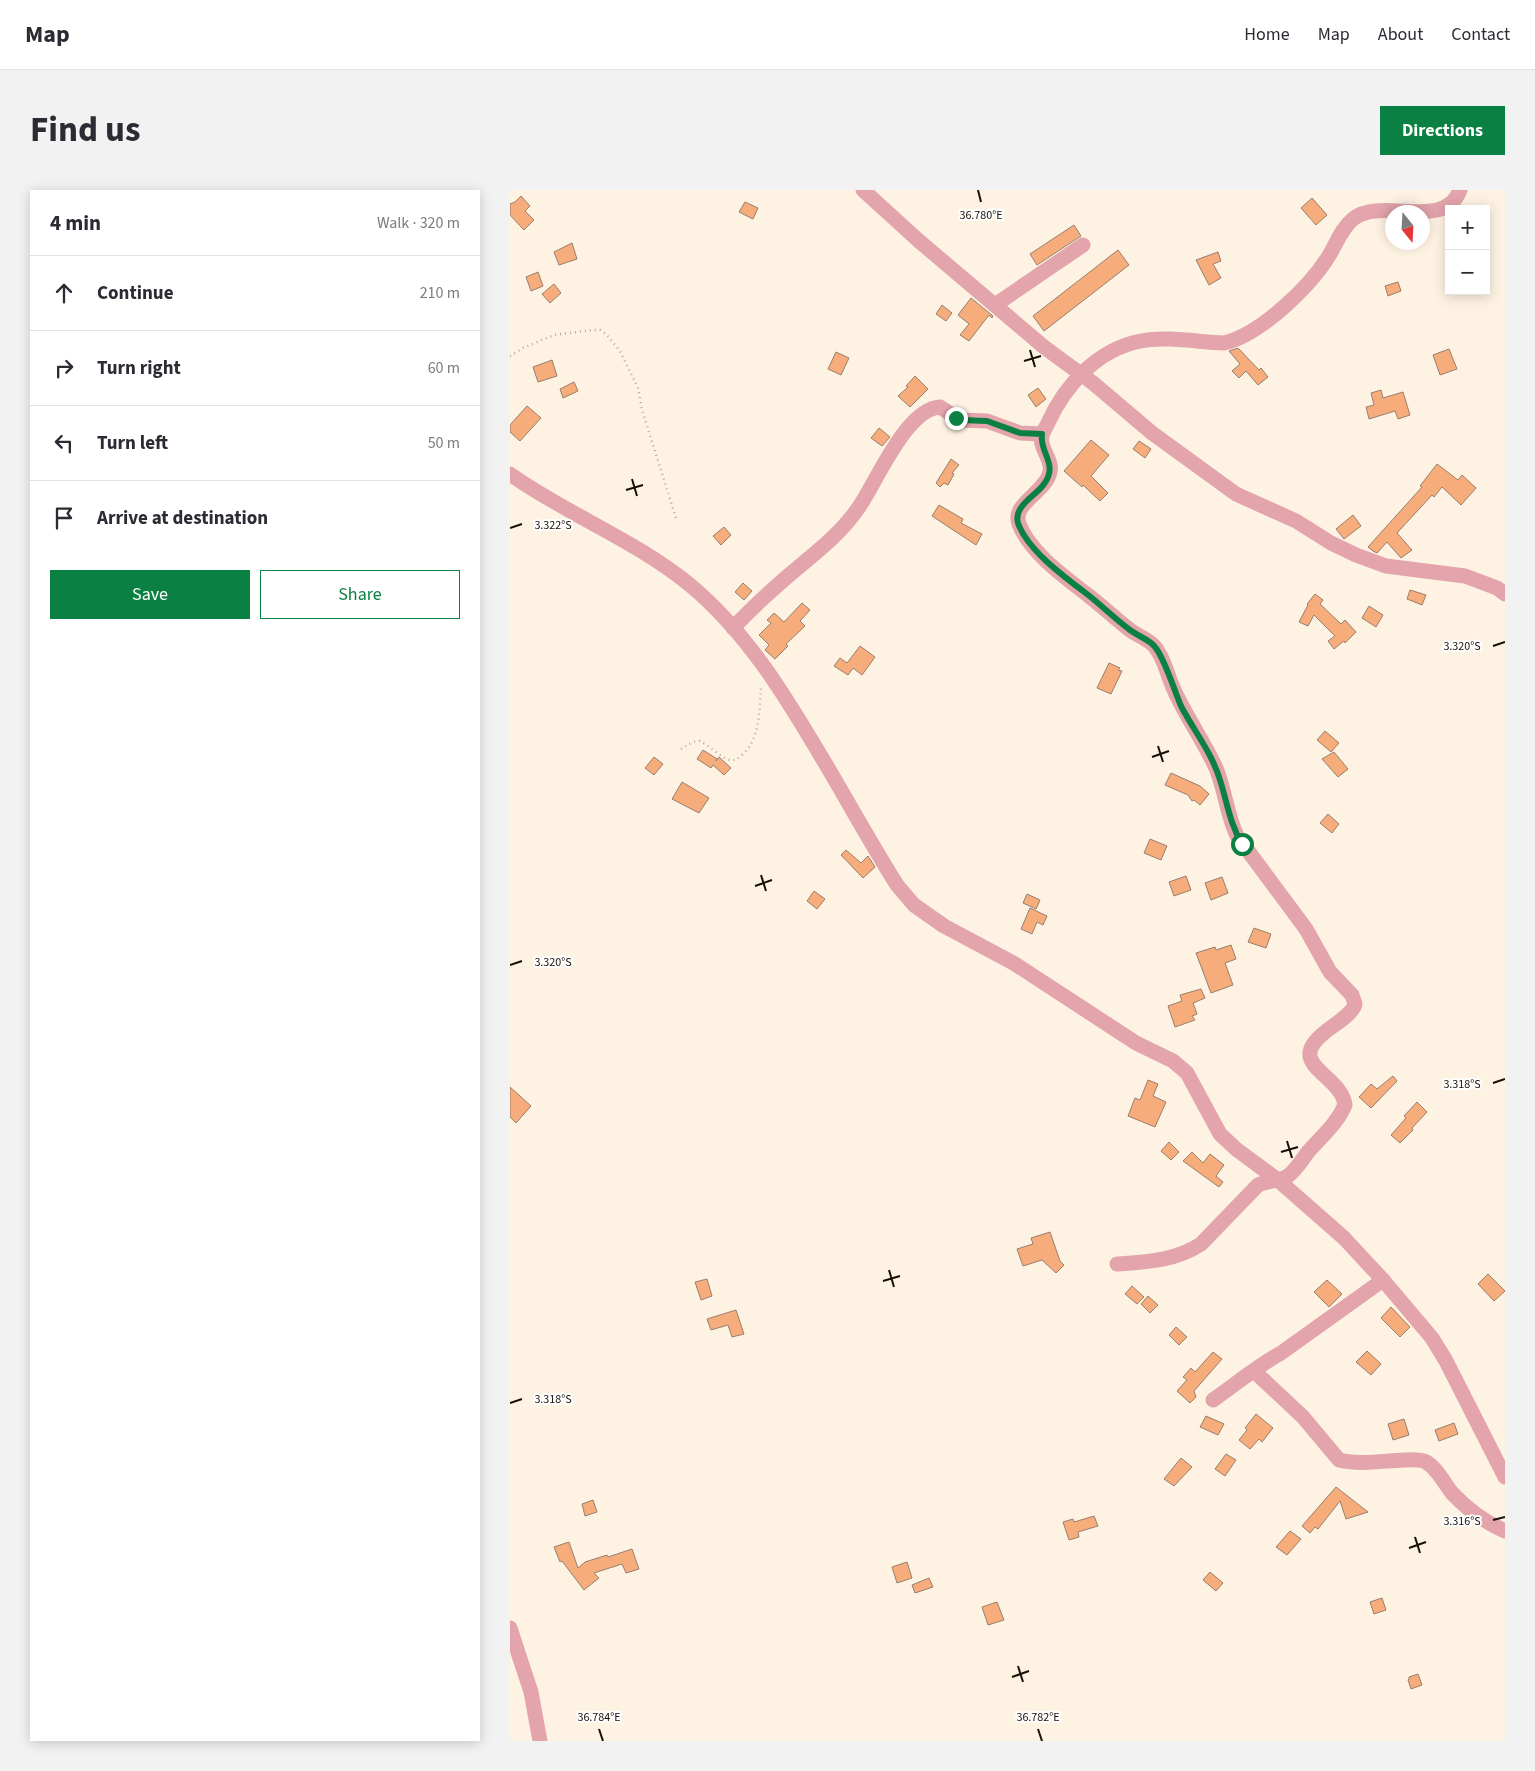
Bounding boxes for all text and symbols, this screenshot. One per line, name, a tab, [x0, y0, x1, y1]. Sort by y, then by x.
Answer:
text: Map	[25, 17, 70, 52]
text: Home	[1244, 22, 1290, 47]
text: Map	[1318, 22, 1350, 47]
text: About	[1378, 22, 1423, 47]
text: Contact	[1451, 22, 1510, 47]
text: Find us	[30, 105, 140, 155]
button: Directions	[1380, 106, 1505, 155]
north arrow	[1385, 205, 1430, 250]
map controls	[1445, 205, 1490, 295]
button: +	[1445, 205, 1490, 250]
text: 36.780°E	[959, 207, 1003, 224]
text: 4 min	[50, 208, 101, 238]
text: Walk · 320 m	[377, 212, 460, 234]
button: −	[1445, 250, 1490, 295]
icon: ahead	[50, 279, 78, 307]
text: Continue	[97, 280, 174, 307]
text: 210 m	[420, 282, 460, 304]
icon: right	[50, 354, 78, 382]
text: Turn right	[97, 355, 181, 382]
text: 60 m	[428, 357, 460, 379]
route end	[945, 407, 968, 430]
icon: left	[50, 429, 78, 457]
text: Turn left	[97, 430, 168, 457]
text: 50 m	[428, 432, 460, 454]
icon: arrive	[50, 504, 78, 532]
text: Arrive at destination	[97, 505, 268, 532]
text: 3.322°S	[534, 517, 572, 534]
button: Save	[50, 570, 250, 619]
button: Share	[260, 570, 460, 619]
text: 3.320°S	[1443, 638, 1481, 655]
route start	[1231, 833, 1254, 856]
text: 3.320°S	[534, 954, 572, 971]
text: 3.318°S	[1443, 1076, 1481, 1093]
text: 3.318°S	[534, 1391, 572, 1408]
text: 3.316°S	[1443, 1513, 1481, 1530]
text: 36.784°E	[577, 1709, 621, 1726]
text: 36.782°E	[1016, 1709, 1060, 1726]

